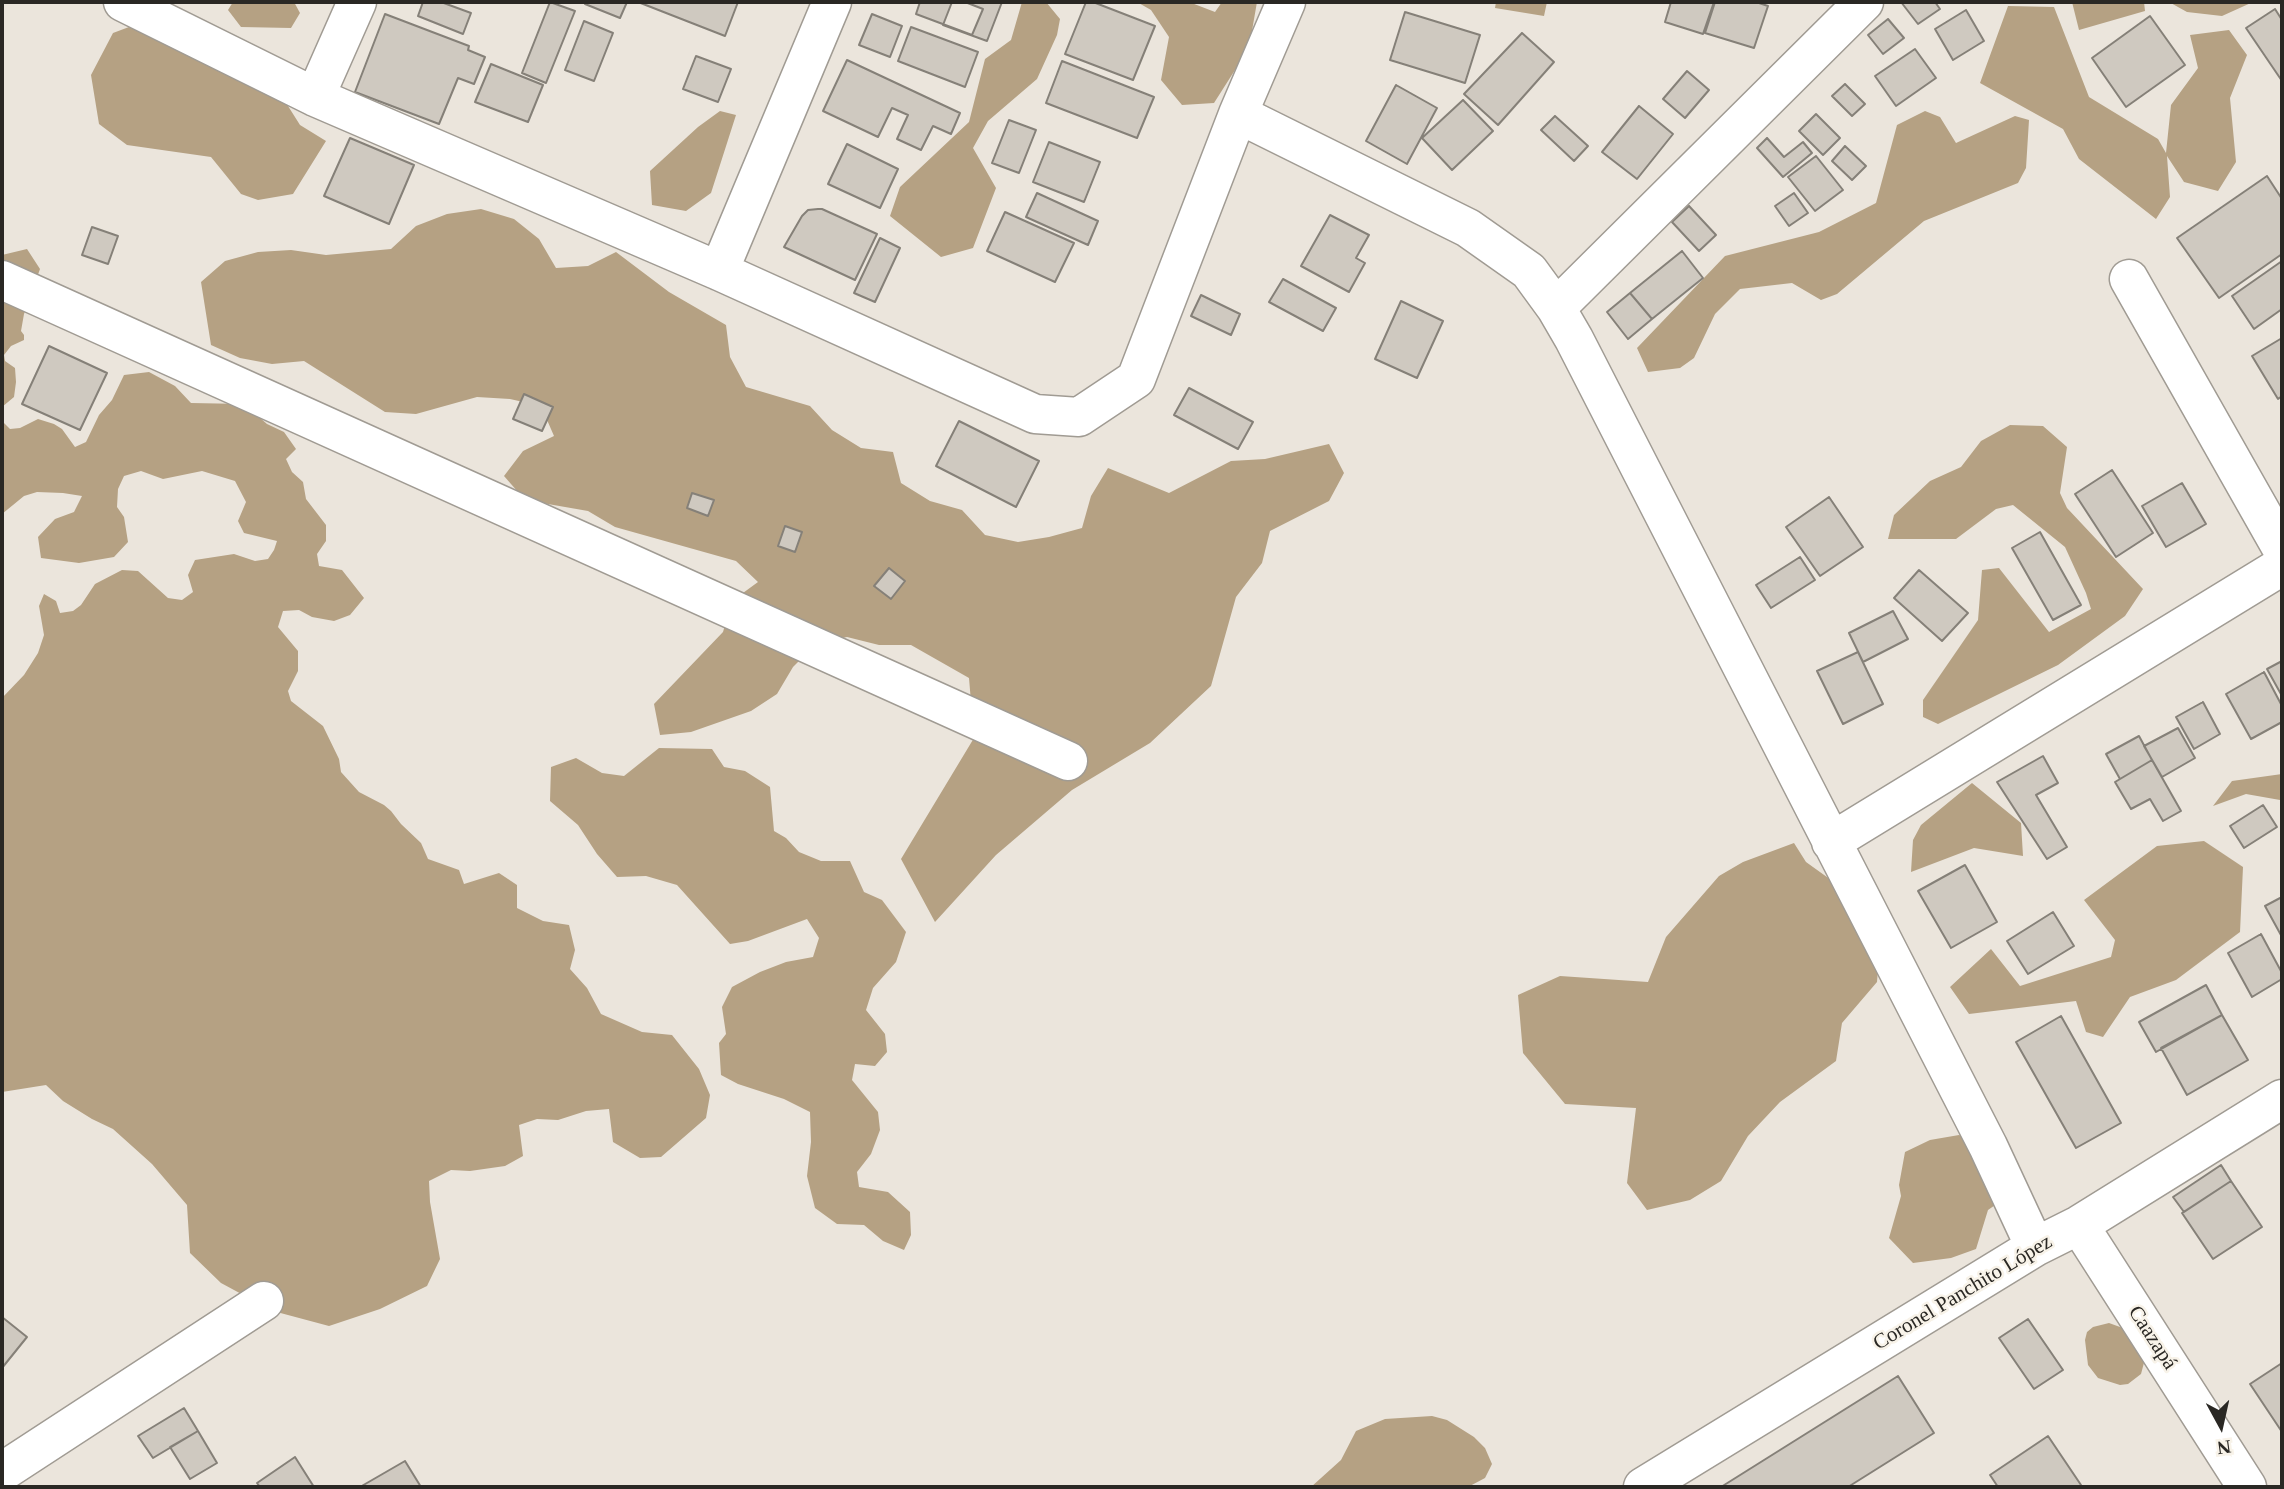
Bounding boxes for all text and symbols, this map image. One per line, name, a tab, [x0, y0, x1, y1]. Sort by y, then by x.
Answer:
street label: Coronel Panchito López	[1869, 1230, 2057, 1356]
street label: Caazapá	[2122, 1301, 2182, 1375]
north arrow	[2186, 1391, 2256, 1461]
text: N	[2216, 1436, 2232, 1459]

